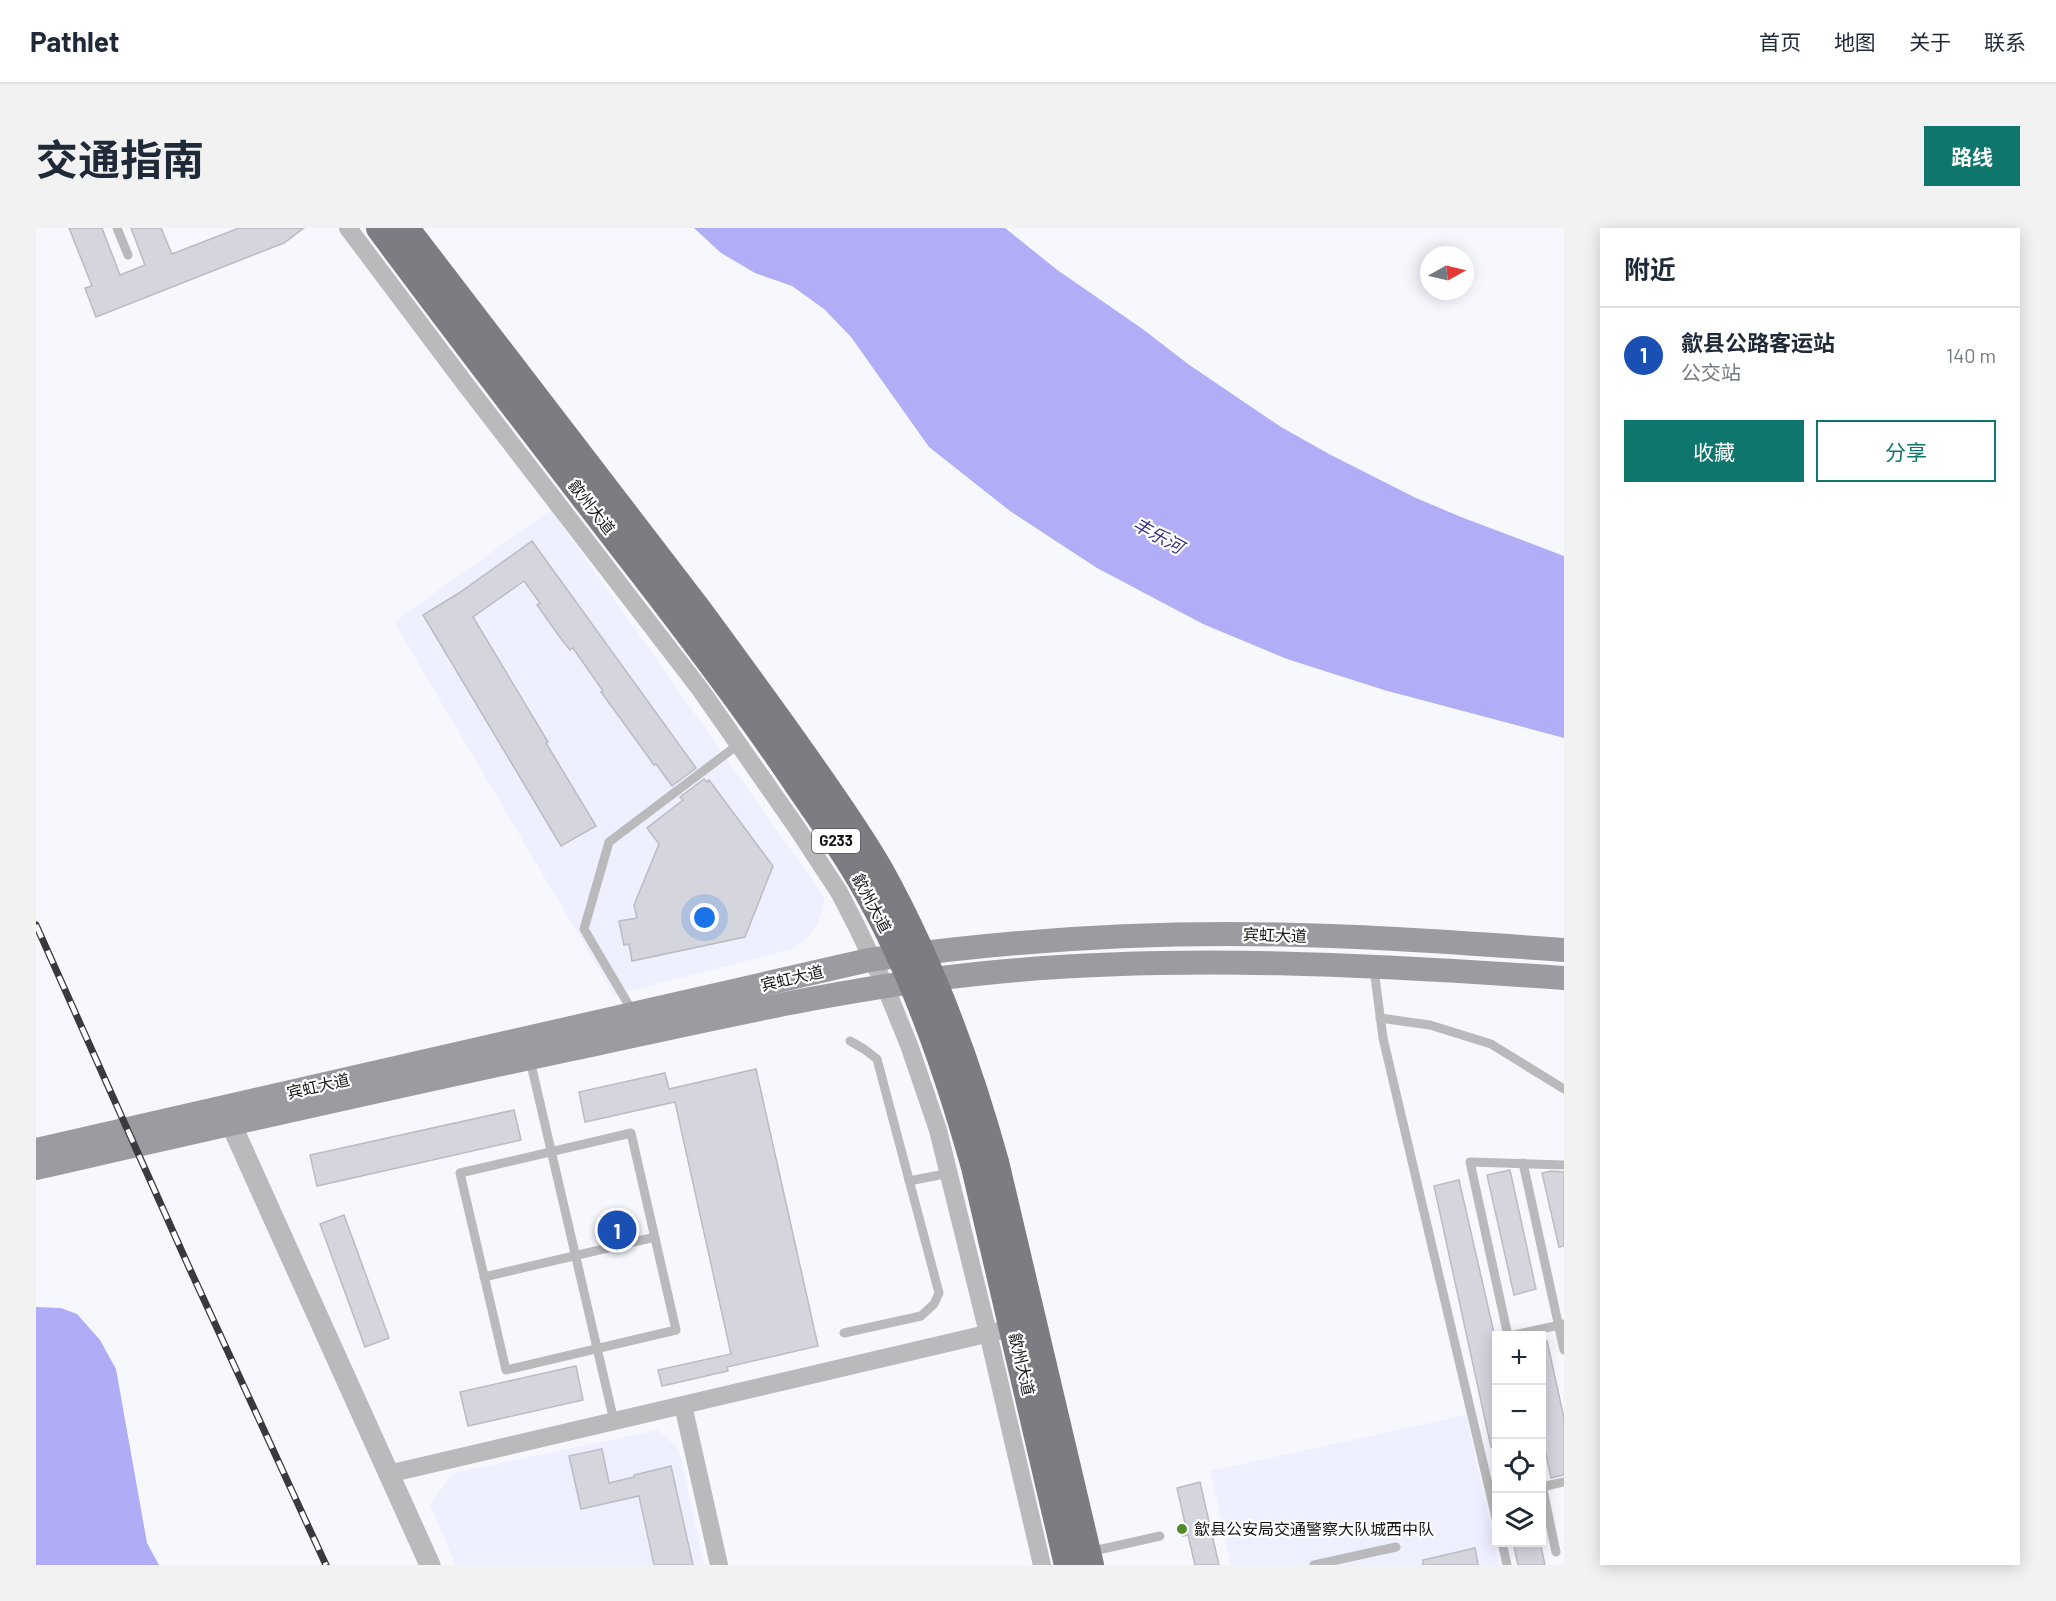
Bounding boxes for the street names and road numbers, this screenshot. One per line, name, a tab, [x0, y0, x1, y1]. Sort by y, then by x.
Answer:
street label: 歙州大道	[565, 476, 620, 538]
road number: G233	[812, 829, 860, 853]
street label: 歙州大道	[849, 870, 896, 935]
street label: 宾虹大道	[1243, 924, 1307, 945]
street label: 宾虹大道	[759, 961, 825, 994]
street label: 宾虹大道	[285, 1069, 351, 1102]
street label: 歙州大道	[1006, 1331, 1039, 1397]

